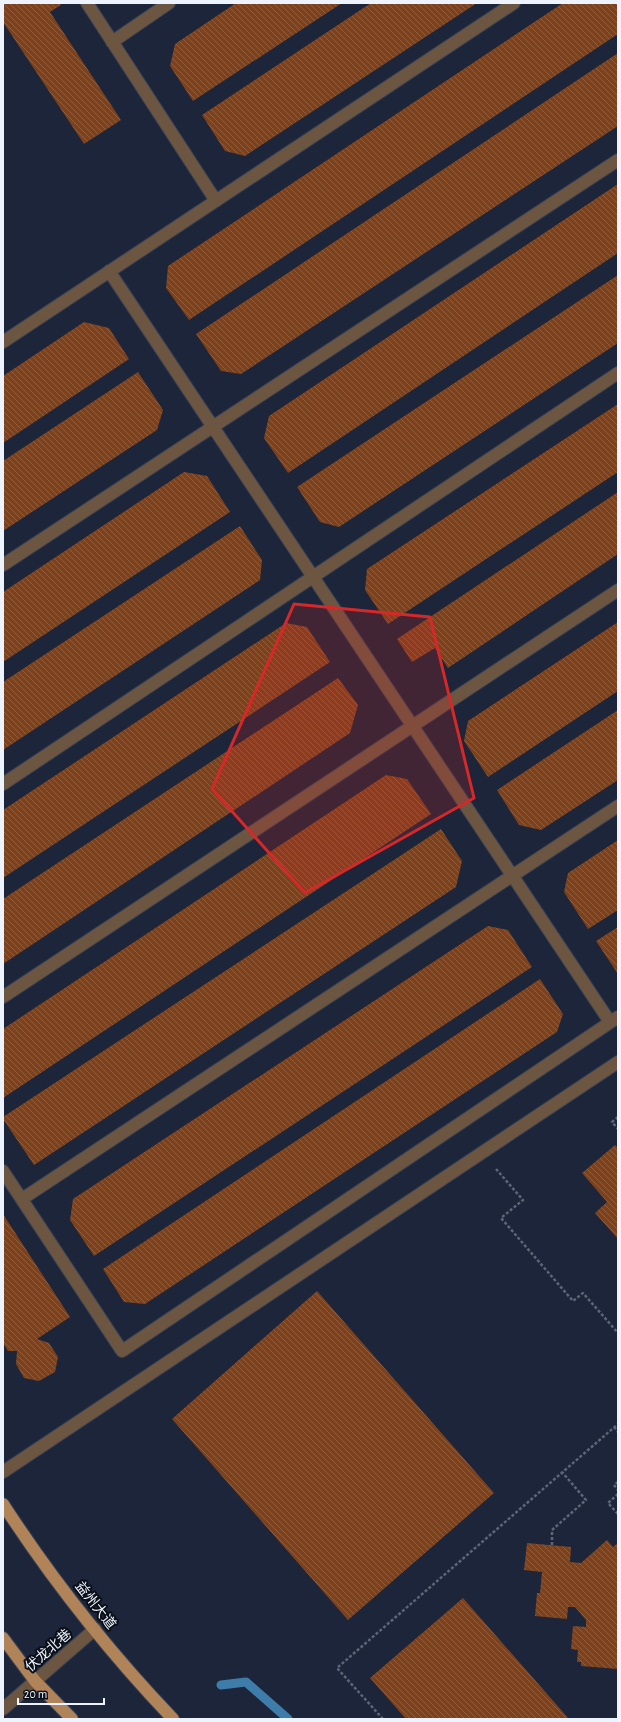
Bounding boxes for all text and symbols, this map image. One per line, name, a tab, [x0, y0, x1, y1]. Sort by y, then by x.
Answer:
street label: 益州大道	[72, 1578, 120, 1632]
street label: 伏龙北巷	[22, 1626, 74, 1674]
scale bar	[18, 1680, 104, 1706]
text: 20 m	[24, 1688, 47, 1700]

